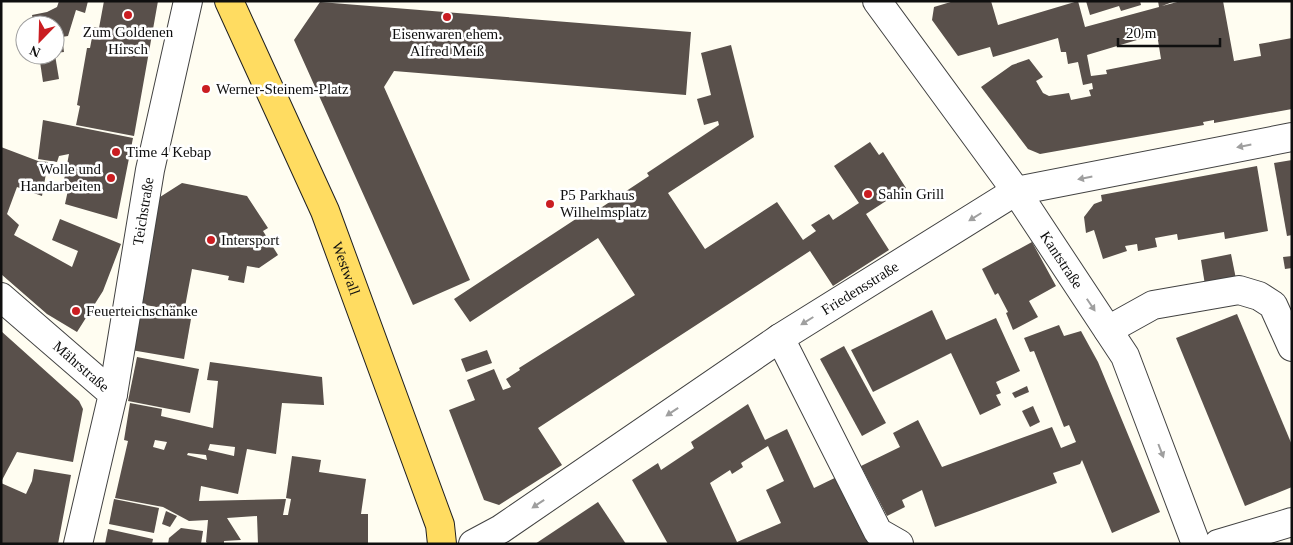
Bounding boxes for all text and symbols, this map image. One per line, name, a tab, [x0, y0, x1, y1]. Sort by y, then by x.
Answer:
marker: Zum Goldenen Hirsch	[122, 9, 134, 21]
marker: Eisenwaren ehem. Alfred Meiß	[441, 11, 453, 23]
north arrow	[15, 15, 65, 65]
scale bar	[1118, 15, 1220, 47]
place label: Zum Goldenen Hirsch	[83, 24, 174, 57]
text: 20 m	[1126, 25, 1157, 41]
place label: Eisenwaren ehem. Alfred Meiß	[392, 26, 502, 59]
text: N	[28, 43, 43, 60]
place label: Werner-Steinem-Platz	[216, 81, 349, 97]
marker: Werner-Steinem-Platz	[200, 83, 212, 95]
one-way arrow	[1236, 143, 1252, 151]
place label: Time 4 Kebap	[126, 144, 211, 160]
marker: Time 4 Kebap	[110, 146, 122, 158]
place label: Wolle und Handarbeiten	[20, 161, 101, 194]
marker: Wolle und Handarbeiten	[105, 172, 117, 184]
one-way arrow	[1076, 174, 1092, 182]
street label: Teichstraße	[130, 176, 157, 247]
place label: Sahin Grill	[878, 186, 944, 202]
place label: P5 Parkhaus Wilhelmsplatz	[560, 187, 647, 220]
marker: Sahin Grill	[862, 188, 874, 200]
marker: P5 Parkhaus Wilhelmsplatz	[544, 198, 556, 210]
one-way arrow	[968, 212, 981, 222]
street label: Kantstraße	[1037, 228, 1086, 292]
place label: Intersport	[221, 232, 280, 248]
marker: Intersport	[205, 234, 217, 246]
street label: Westwall	[329, 240, 363, 297]
street label: Friedensstraße	[818, 258, 902, 318]
one-way arrow	[1086, 298, 1096, 312]
place label: Feuerteichschänke	[86, 303, 198, 319]
marker: Feuerteichschänke	[70, 305, 82, 317]
one-way arrow	[800, 317, 813, 326]
street label: Mährstraße	[50, 338, 112, 395]
one-way arrow	[665, 407, 679, 417]
one-way arrow	[1157, 444, 1165, 459]
one-way arrow	[531, 499, 545, 509]

